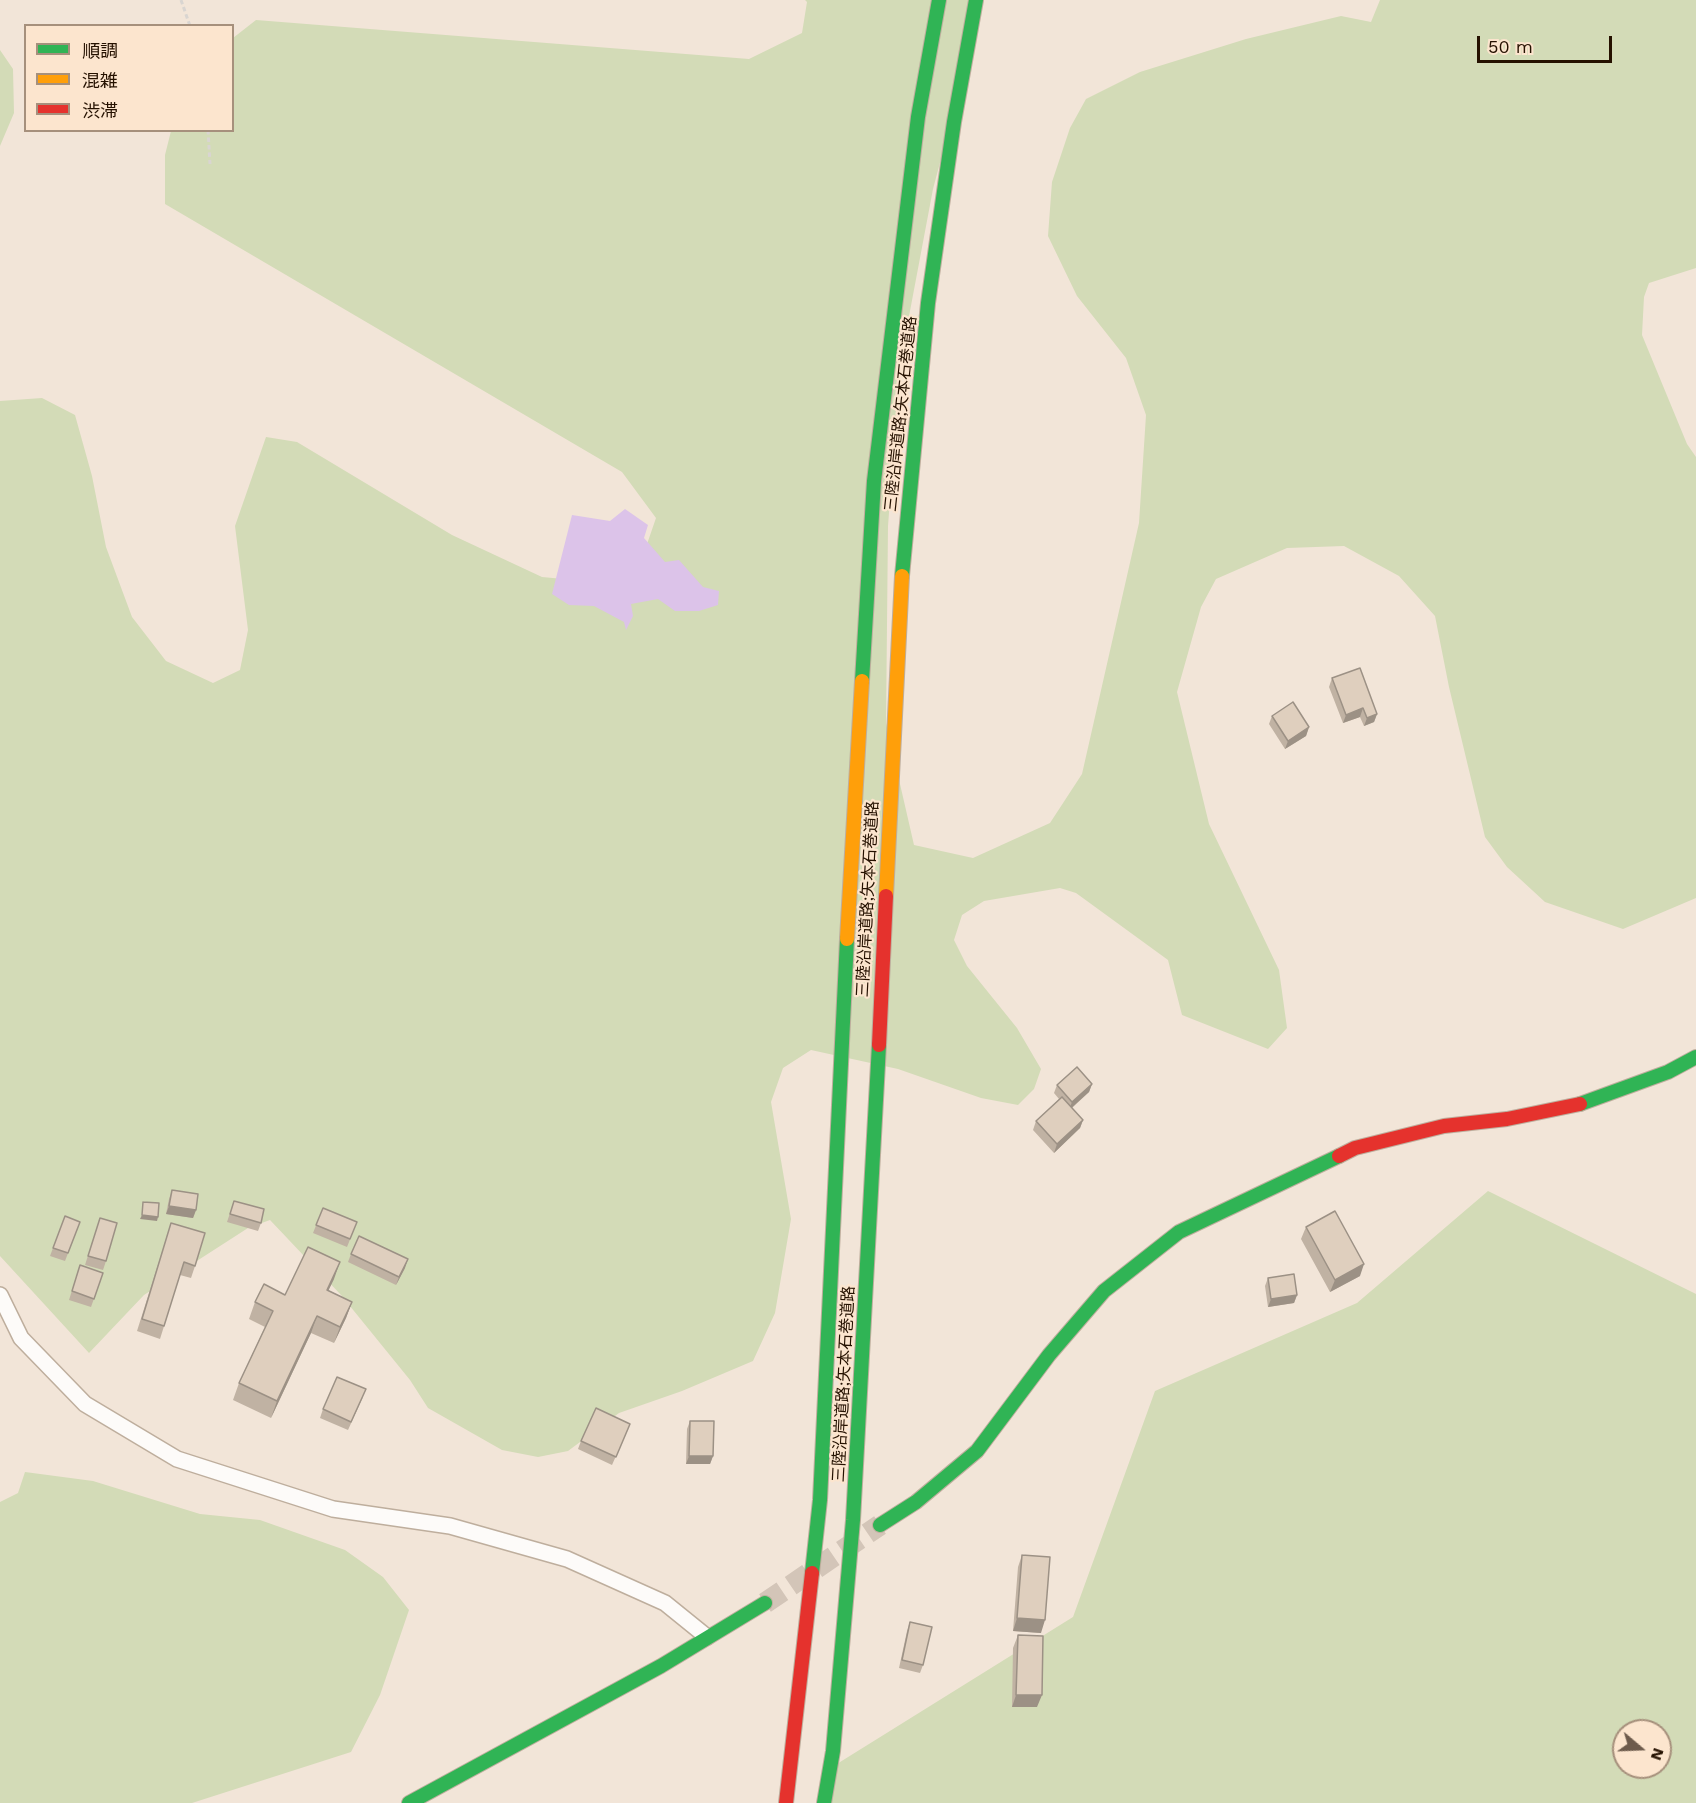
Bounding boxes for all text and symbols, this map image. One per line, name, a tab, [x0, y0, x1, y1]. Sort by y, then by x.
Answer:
legend	[24, 24, 234, 132]
scale bar	[1480, 24, 1615, 62]
text: 50 m	[1488, 36, 1533, 57]
text: 順調	[82, 40, 118, 61]
text: 混雑	[82, 70, 118, 91]
text: 渋滞	[82, 100, 118, 121]
street label: 三陸沿岸道路;矢本石巻道路	[881, 315, 921, 513]
street label: 三陸沿岸道路;矢本石巻道路	[853, 800, 883, 998]
street label: 三陸沿岸道路;矢本石巻道路	[829, 1285, 859, 1483]
north arrow	[1612, 1719, 1672, 1779]
text: N	[1647, 1746, 1669, 1763]

